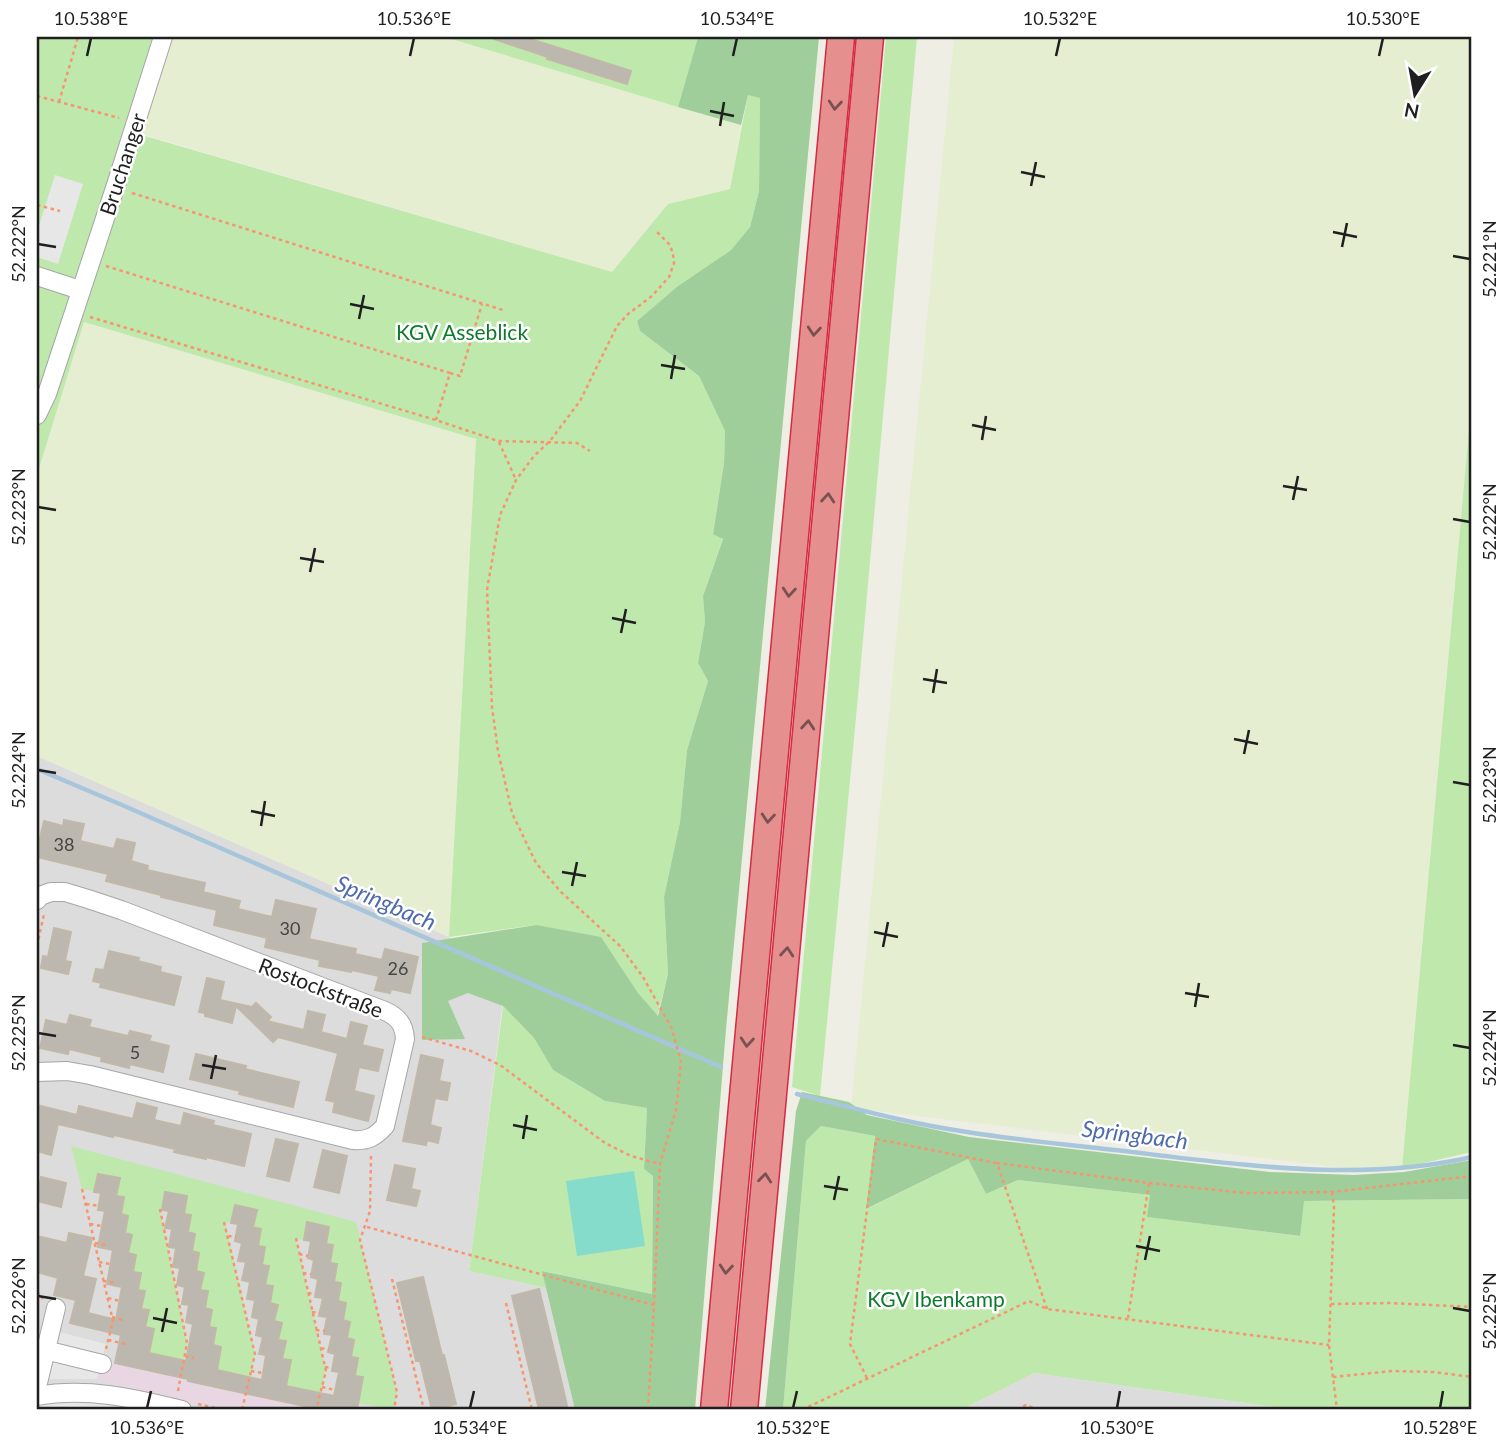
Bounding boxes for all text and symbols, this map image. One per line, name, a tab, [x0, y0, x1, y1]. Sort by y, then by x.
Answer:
text: 10.538°E	[54, 7, 128, 29]
text: 10.536°E	[377, 7, 451, 29]
text: 10.534°E	[700, 7, 774, 29]
text: 10.532°E	[1023, 7, 1097, 29]
text: 10.530°E	[1346, 7, 1420, 29]
north arrow	[1380, 60, 1450, 130]
text: N	[1402, 98, 1421, 124]
one-way arrow	[828, 100, 843, 111]
street label: Bruchanger	[94, 109, 150, 218]
text: 52.222°N	[7, 205, 29, 283]
text: 52.221°N	[1478, 220, 1500, 298]
park label: KGV Asseblick	[396, 319, 528, 344]
one-way arrow	[807, 326, 822, 337]
text: 52.223°N	[7, 468, 29, 546]
text: 52.222°N	[1478, 483, 1500, 561]
one-way arrow	[820, 493, 835, 504]
one-way arrow	[782, 586, 797, 597]
one-way arrow	[800, 719, 815, 730]
text: 52.224°N	[7, 731, 29, 809]
text: 52.223°N	[1478, 746, 1500, 824]
one-way arrow	[761, 813, 776, 824]
house number: 38	[54, 833, 74, 855]
water label: Springbach	[331, 868, 441, 936]
house number: 30	[280, 917, 300, 939]
one-way arrow	[779, 946, 794, 957]
street label: Rostockstraße	[255, 952, 387, 1022]
house number: 26	[388, 957, 408, 979]
text: 52.225°N	[7, 994, 29, 1072]
text: 52.224°N	[1478, 1009, 1500, 1087]
one-way arrow	[740, 1037, 755, 1048]
house number: 5	[130, 1041, 140, 1063]
water label: Springbach	[1080, 1114, 1190, 1154]
one-way arrow	[758, 1172, 773, 1184]
text: 52.226°N	[7, 1257, 29, 1335]
one-way arrow	[719, 1263, 734, 1275]
text: 52.225°N	[1478, 1272, 1500, 1350]
park label: KGV Ibenkamp	[867, 1286, 1005, 1311]
text: 10.536°E	[110, 1416, 184, 1438]
text: 10.534°E	[433, 1416, 507, 1438]
text: 10.532°E	[756, 1416, 830, 1438]
text: 10.530°E	[1080, 1416, 1154, 1438]
text: 10.528°E	[1403, 1416, 1477, 1438]

